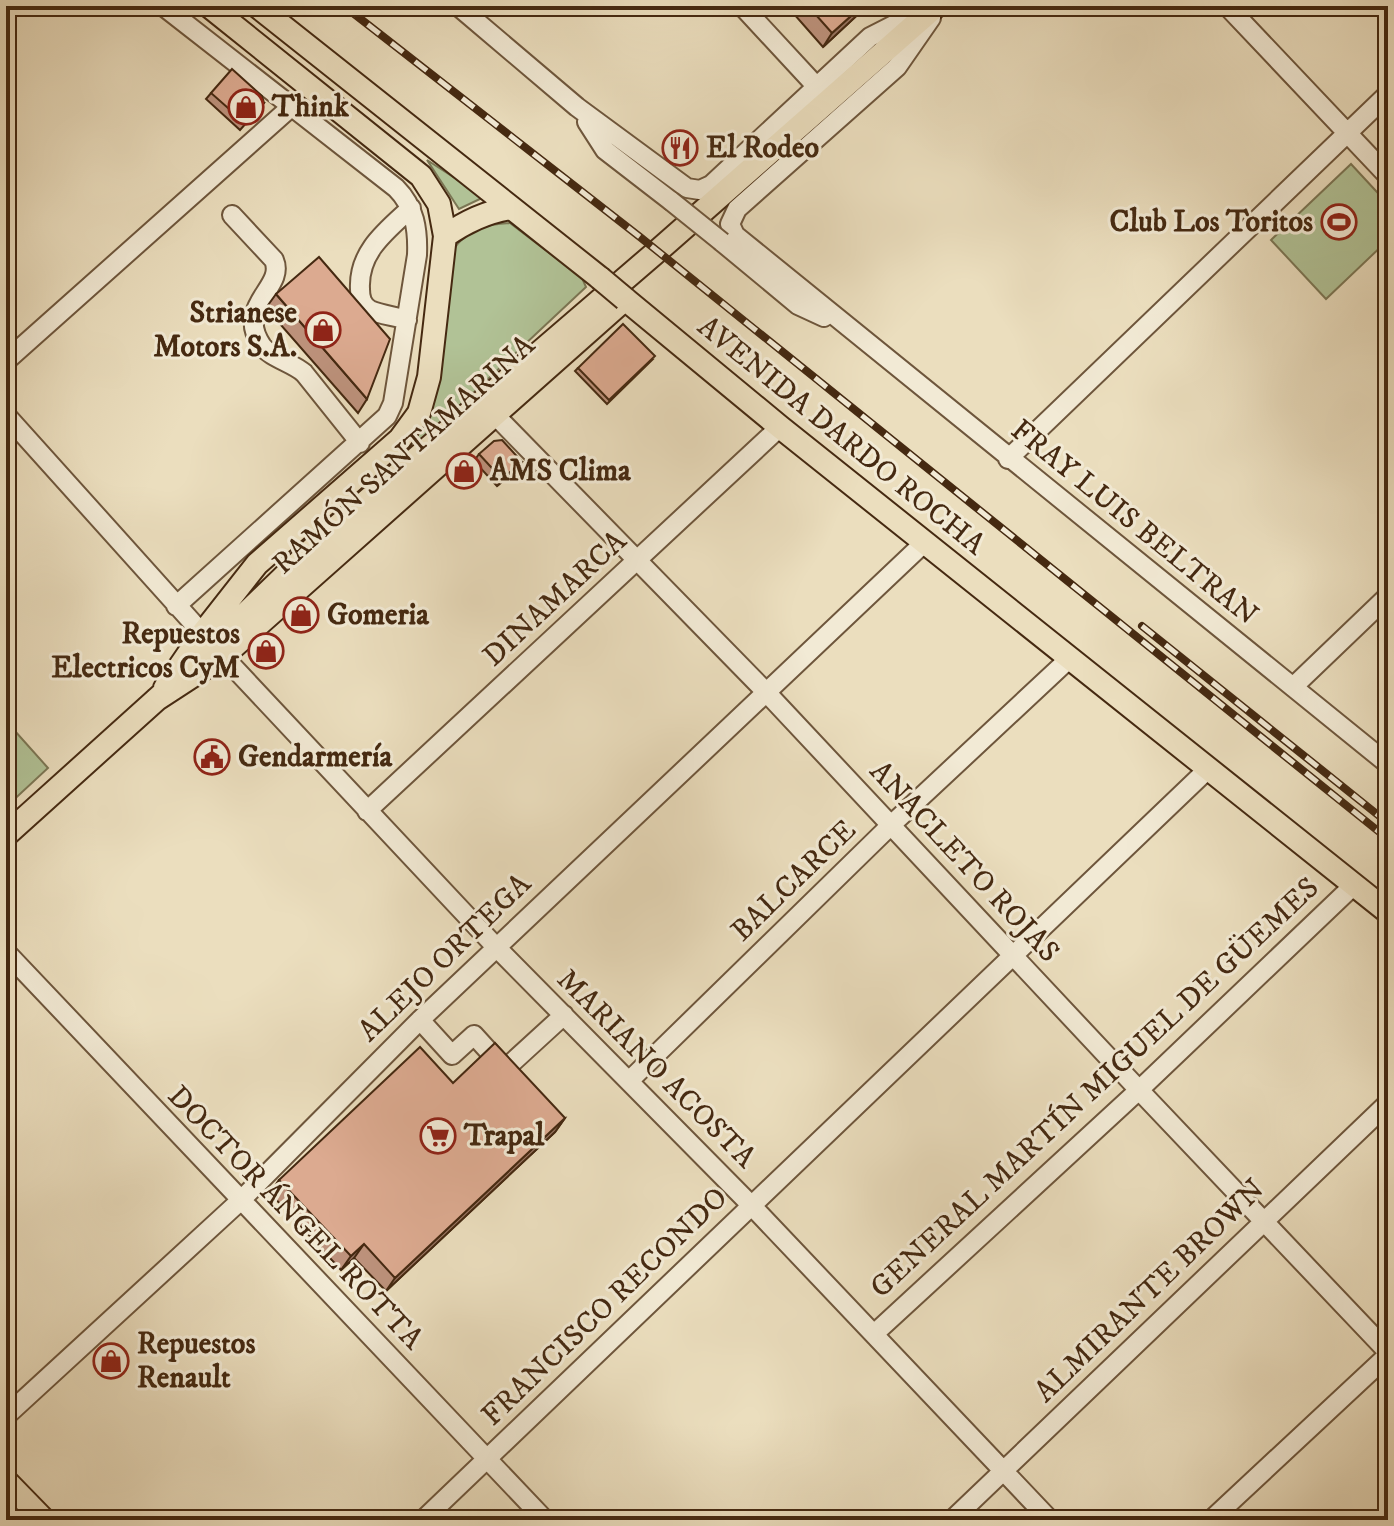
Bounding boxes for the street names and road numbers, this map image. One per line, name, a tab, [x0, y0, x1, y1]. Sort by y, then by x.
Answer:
street label: AVENIDA DARDO ROCHA	[690, 309, 993, 564]
street label: RAMÓN SANTAMARINA	[264, 325, 544, 583]
street label: FRAY LUIS BELTRAN	[1003, 412, 1265, 634]
street label: DINAMARCA	[476, 523, 635, 675]
street label: ANACLETO ROJAS	[861, 754, 1067, 970]
street label: BALCARCE	[724, 812, 864, 950]
street label: ALEJO ORTEGA	[351, 865, 540, 1050]
street label: GENERAL MARTÍN MIGUEL DE GÜEMES	[862, 868, 1327, 1306]
street label: MARIANO ACOSTA	[549, 962, 764, 1177]
street label: DOCTOR ÁNGEL ROTTA	[159, 1077, 433, 1358]
street label: ALMIRANTE BROWN	[1027, 1171, 1273, 1411]
street label: FRANCISCO RECONDO	[474, 1180, 736, 1434]

